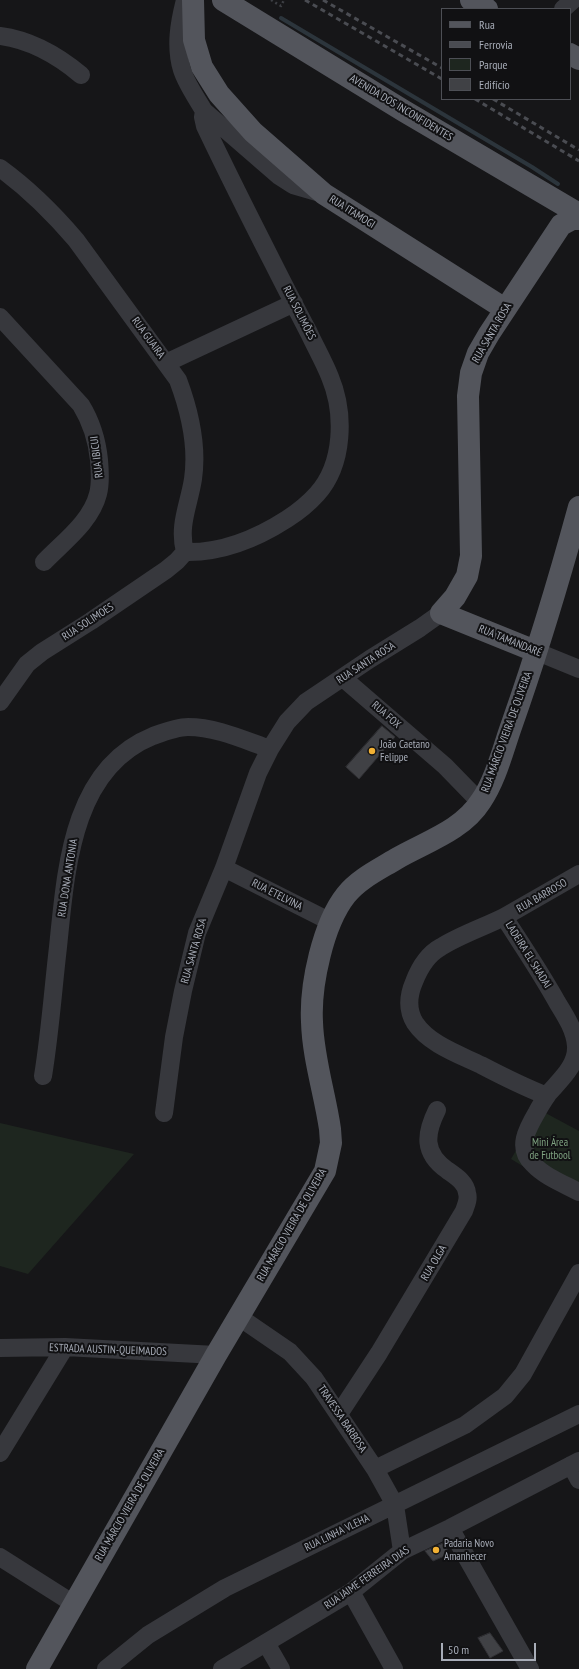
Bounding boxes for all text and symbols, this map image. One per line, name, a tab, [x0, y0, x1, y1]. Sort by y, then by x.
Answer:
legend	[441, 8, 571, 100]
text: Rua	[479, 17, 495, 32]
text: Ferrovia	[479, 37, 513, 52]
text: Parque	[479, 57, 508, 72]
street label: AVENIDA DOS INCONFIDENTES	[347, 72, 455, 144]
text: Edifício	[479, 77, 510, 92]
street label: RUA ITAMOGI	[327, 193, 377, 231]
street label: RUA SOLIMÕES	[280, 284, 318, 342]
street label: RUA SANTA ROSA	[469, 301, 515, 365]
street label: RUA GUAIRA	[129, 315, 167, 361]
street label: RUA IBICUI	[88, 435, 106, 479]
street label: RUA SOLIMOES	[60, 600, 116, 644]
street label: RUA TAMANDARÉ	[476, 622, 544, 660]
street label: RUA SANTA ROSA	[334, 639, 398, 687]
street label: RUA MÁRCIO VIEIRA DE OLIVEIRA	[479, 670, 535, 794]
street label: RUA FOX	[369, 699, 403, 731]
place label: João Caetano Felippe	[380, 738, 430, 764]
marker: João Caetano Felippe	[367, 746, 377, 756]
street label: RUA DONA ANTONIA	[55, 838, 81, 918]
street label: RUA BARROSO	[514, 876, 570, 916]
street label: RUA ETELVINA	[249, 877, 305, 913]
street label: RUA SANTA ROSA	[178, 917, 210, 985]
street label: LADEIRA EL SHADAI	[502, 919, 554, 991]
park label: Mini Área de Futbool	[530, 1136, 570, 1162]
street label: RUA MÁRCIO VIEIRA DE OLIVEIRA	[254, 1166, 330, 1284]
street label: RUA OLGA	[418, 1243, 450, 1283]
street label: ESTRADA AUSTIN-QUEIMADOS	[49, 1341, 167, 1359]
street label: TRAVESSA BARBOSA	[315, 1383, 369, 1455]
street label: RUA MÁRCIO VIEIRA DE OLIVEIRA	[92, 1446, 168, 1564]
street label: RUA LINHA VLEHA	[302, 1512, 372, 1554]
place label: Padaria Novo Amanhecer	[444, 1537, 494, 1563]
street label: RUA JAIME FERREIRA DIAS	[322, 1544, 412, 1612]
marker: Padaria Novo Amanhecer	[431, 1545, 441, 1555]
scale bar	[443, 1635, 538, 1661]
text: 50 m	[448, 1642, 469, 1657]

